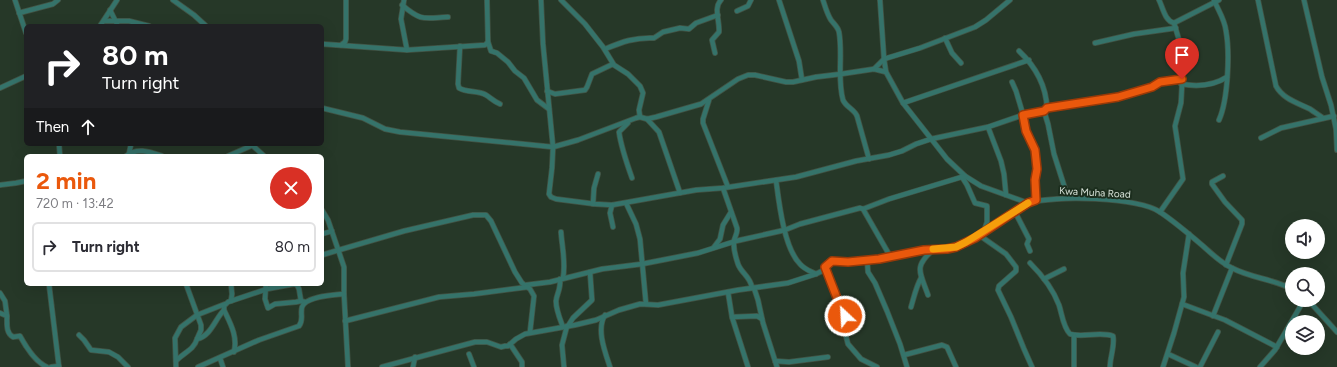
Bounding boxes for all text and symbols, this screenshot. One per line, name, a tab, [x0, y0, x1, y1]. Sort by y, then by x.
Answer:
text: 80 m	[102, 38, 168, 72]
pin	[1165, 38, 1199, 79]
icon: right	[36, 40, 88, 92]
icon: arrive	[1171, 44, 1193, 66]
text: Turn right	[102, 72, 179, 94]
icon: ahead	[77, 116, 99, 138]
text: Then	[36, 118, 69, 136]
text: 2 min	[36, 166, 96, 195]
button: close	[270, 167, 312, 209]
street label: Kwa Muha Road	[1059, 184, 1131, 201]
text: 720 m · 13:42	[36, 196, 114, 211]
map controls	[1285, 219, 1325, 355]
button: sound	[1285, 219, 1325, 259]
icon: right	[38, 236, 60, 258]
text: Turn right	[72, 238, 140, 256]
text: 80 m	[275, 238, 310, 256]
button: search	[1285, 267, 1325, 307]
position arrow	[824, 295, 866, 337]
button: layers	[1285, 315, 1325, 355]

